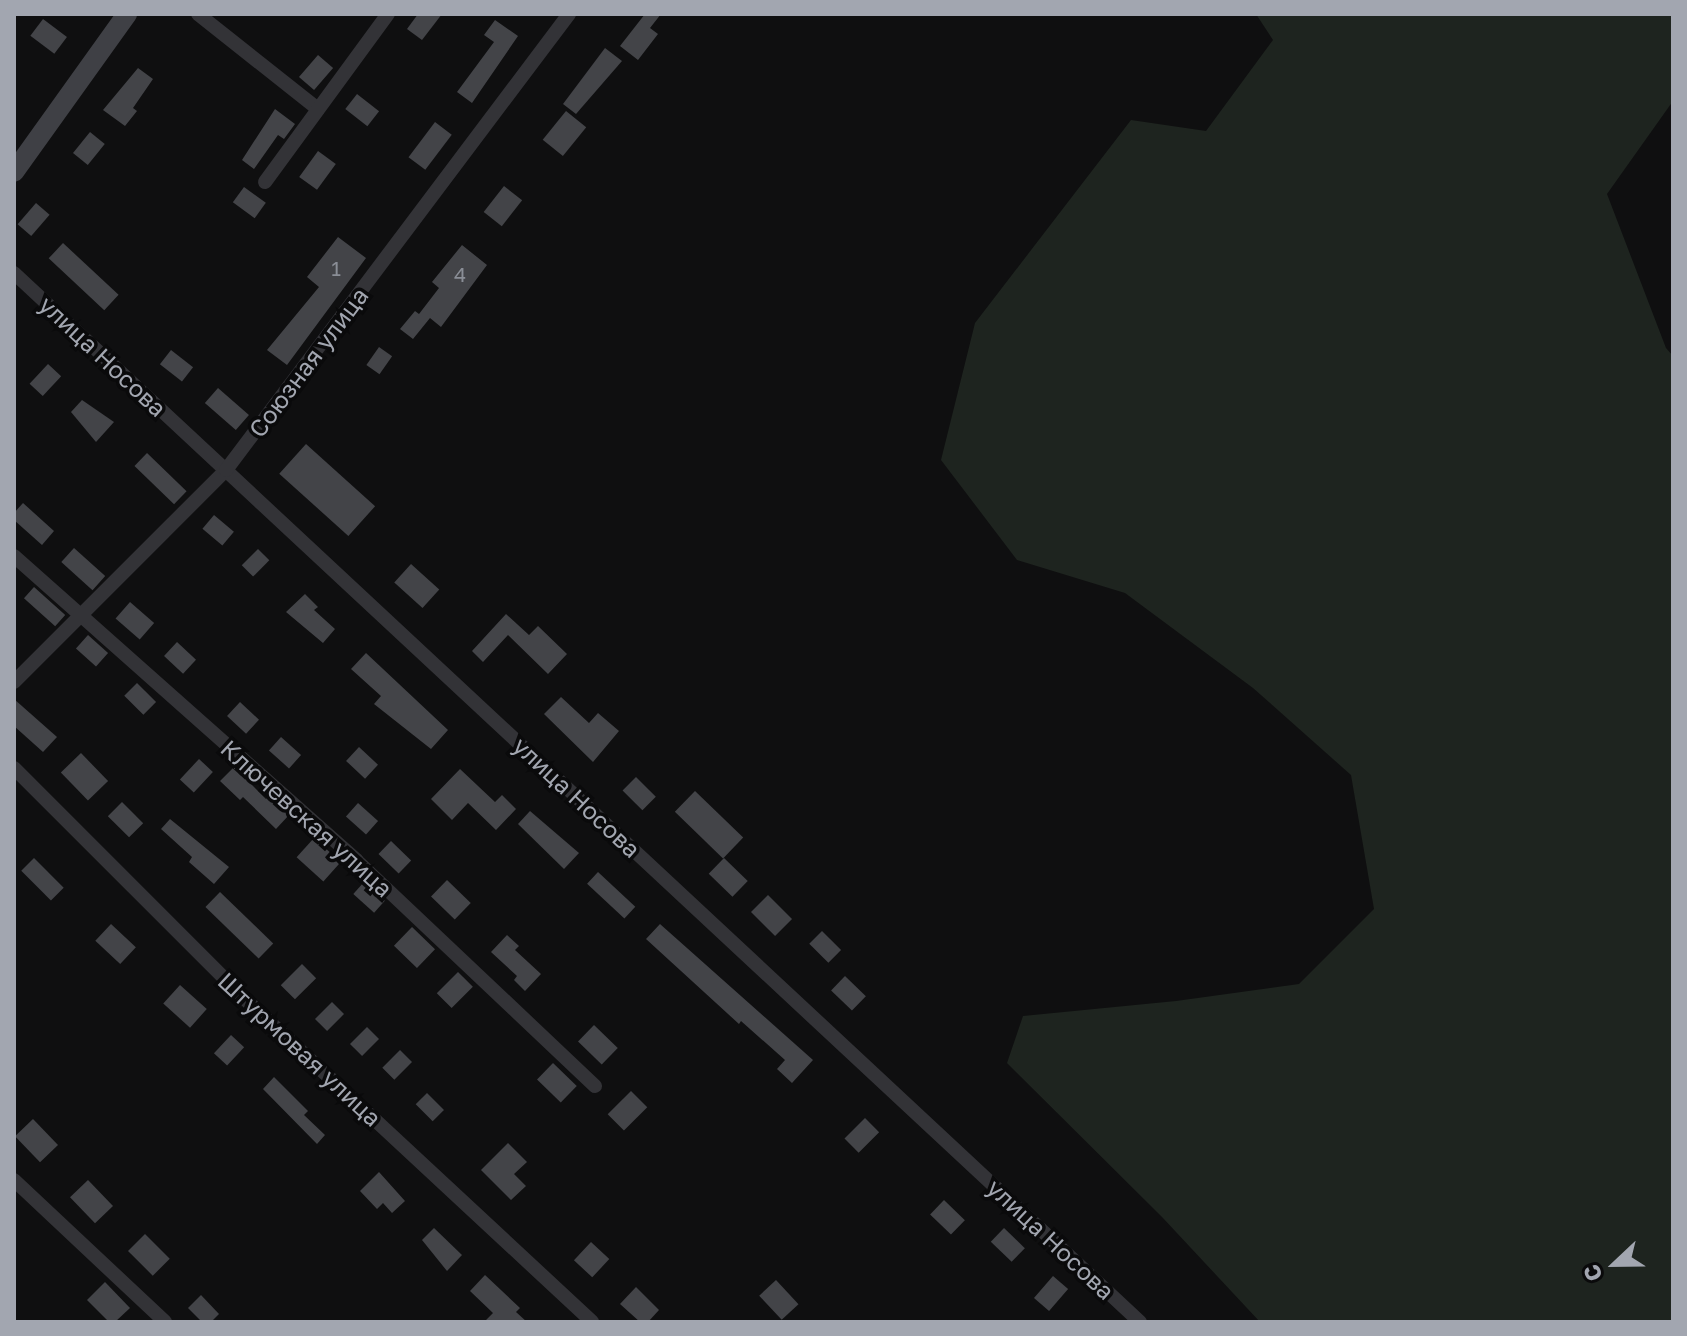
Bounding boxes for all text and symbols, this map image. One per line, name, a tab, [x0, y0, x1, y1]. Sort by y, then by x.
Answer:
house number: 1	[331, 256, 341, 280]
house number: 4	[454, 262, 466, 286]
street label: Союзная улица	[242, 281, 374, 443]
street label: улица Носова	[33, 290, 173, 422]
street label: улица Носова	[507, 731, 647, 863]
street label: Ключевская улица	[215, 733, 399, 903]
street label: Штурмовая улица	[212, 966, 388, 1132]
street label: улица Носова	[981, 1173, 1121, 1305]
north arrow	[1575, 1224, 1655, 1304]
text: С	[1577, 1261, 1608, 1285]

